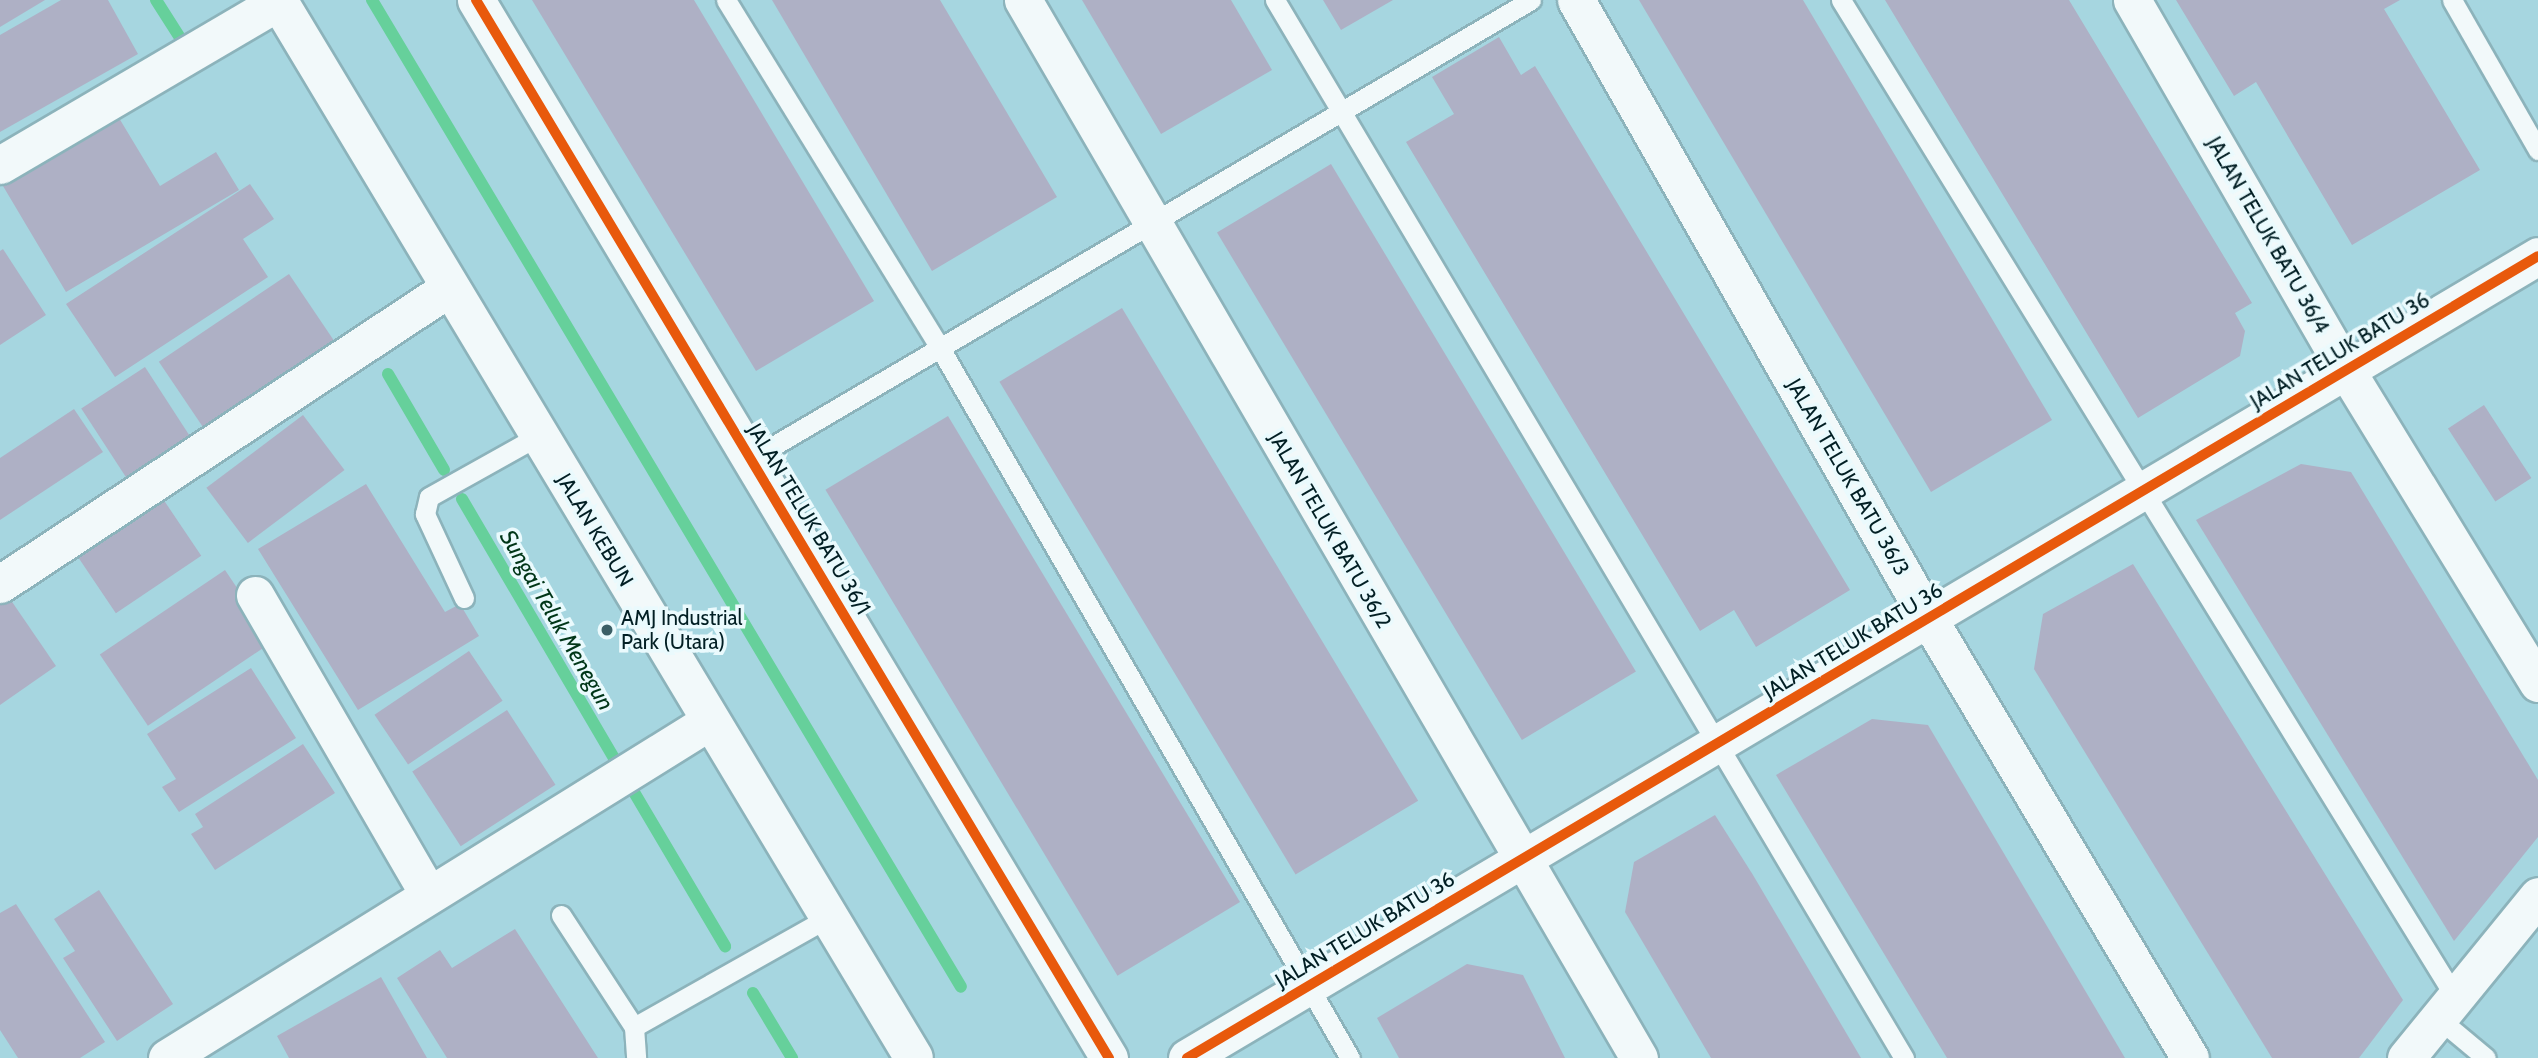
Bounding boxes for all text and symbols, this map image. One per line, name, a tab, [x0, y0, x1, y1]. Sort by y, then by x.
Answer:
street label: JALAN TELUK BATU 36/4	[2201, 132, 2335, 338]
street label: JALAN TELUK BATU 36	[2246, 287, 2434, 415]
street label: JALAN TELUK BATU 36/3	[1781, 374, 1915, 580]
street label: JALAN TELUK BATU 36/1	[742, 419, 876, 619]
street label: JALAN TELUK BATU 36/2	[1263, 427, 1397, 633]
street label: JALAN KEBUN	[551, 469, 639, 591]
water label: Sungai Teluk Menegun	[494, 525, 620, 715]
street label: JALAN TELUK BATU 36	[1759, 577, 1947, 705]
place label: AMJ Industrial Park (Utara)	[621, 605, 742, 655]
marker: AMJ Industrial Park (Utara)	[599, 622, 615, 638]
street label: JALAN TELUK BATU 36	[1271, 866, 1459, 994]

